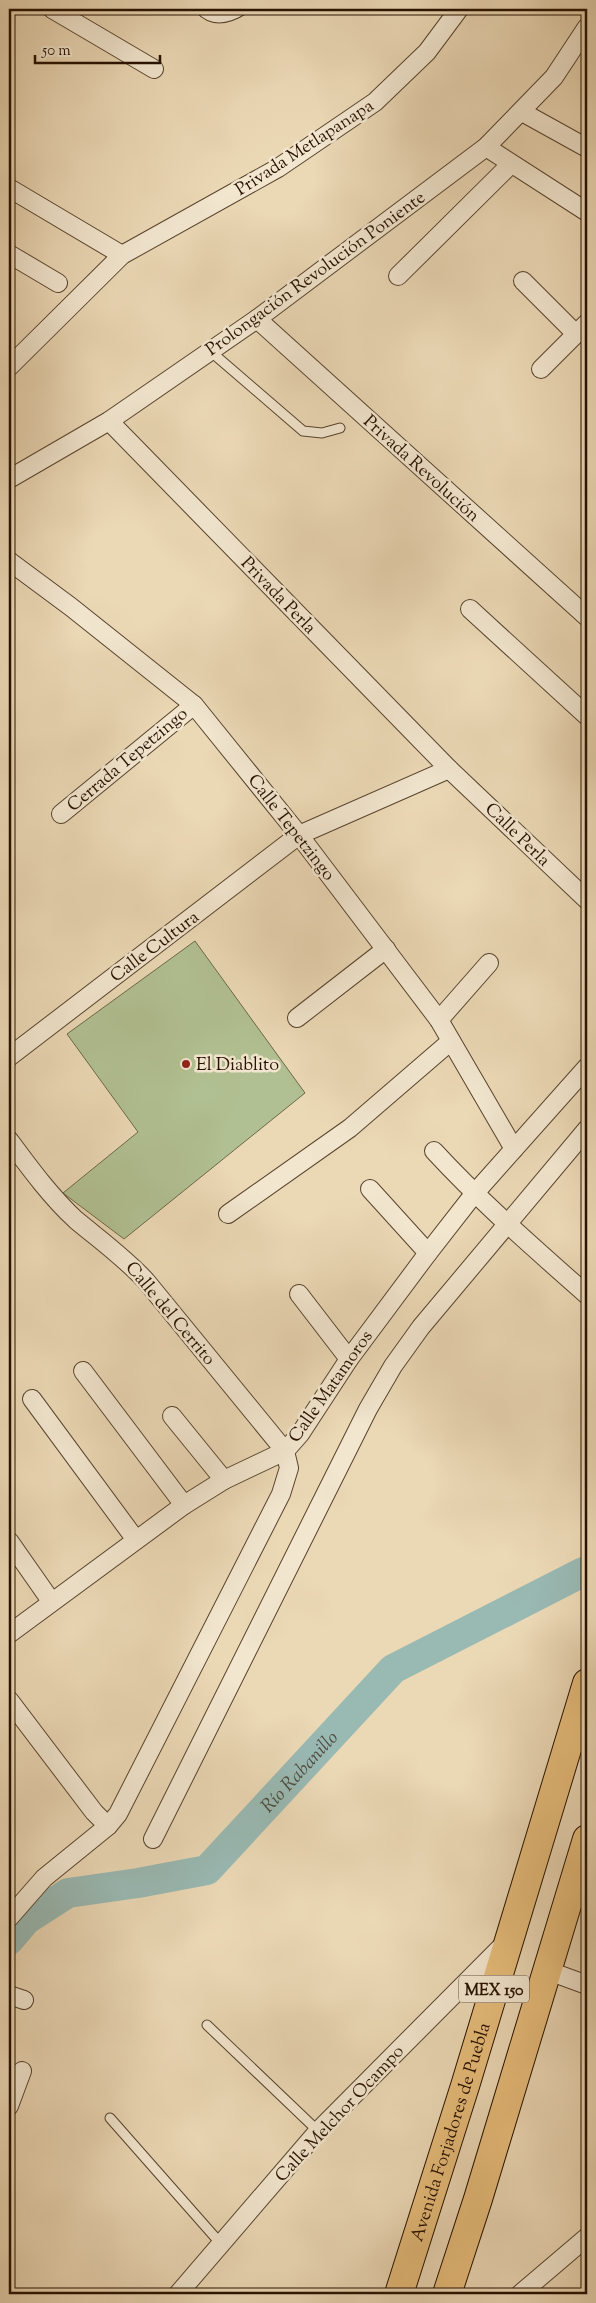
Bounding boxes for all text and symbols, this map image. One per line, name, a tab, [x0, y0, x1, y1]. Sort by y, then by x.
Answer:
scale bar	[35, 32, 160, 64]
text: 50 m	[41, 41, 71, 62]
street label: Privada Metlapanapa	[231, 94, 380, 203]
street label: Prolongación Revolución Poniente	[201, 186, 431, 363]
street label: Privada Revolución	[356, 410, 485, 529]
street label: Privada Perla	[234, 552, 321, 641]
street label: Cerrada Tepetzingo	[62, 702, 195, 819]
street label: Calle Tepetzingo	[240, 769, 341, 887]
street label: Calle Perla	[478, 797, 555, 873]
street label: Calle Cultura	[105, 905, 205, 990]
place label: El Diablito	[196, 1053, 279, 1079]
marker: El Diablito	[180, 1058, 192, 1070]
street label: Calle del Cerrito	[118, 1257, 221, 1372]
street label: Calle Matamoros	[283, 1326, 380, 1449]
water label: Río Rabanillo	[256, 1726, 345, 1820]
road number: MEX 150	[459, 1976, 529, 2002]
street label: Avenida Forjadores de Puebla	[405, 2020, 498, 2245]
street label: Calle Melchor Ocampo	[270, 2040, 411, 2189]

